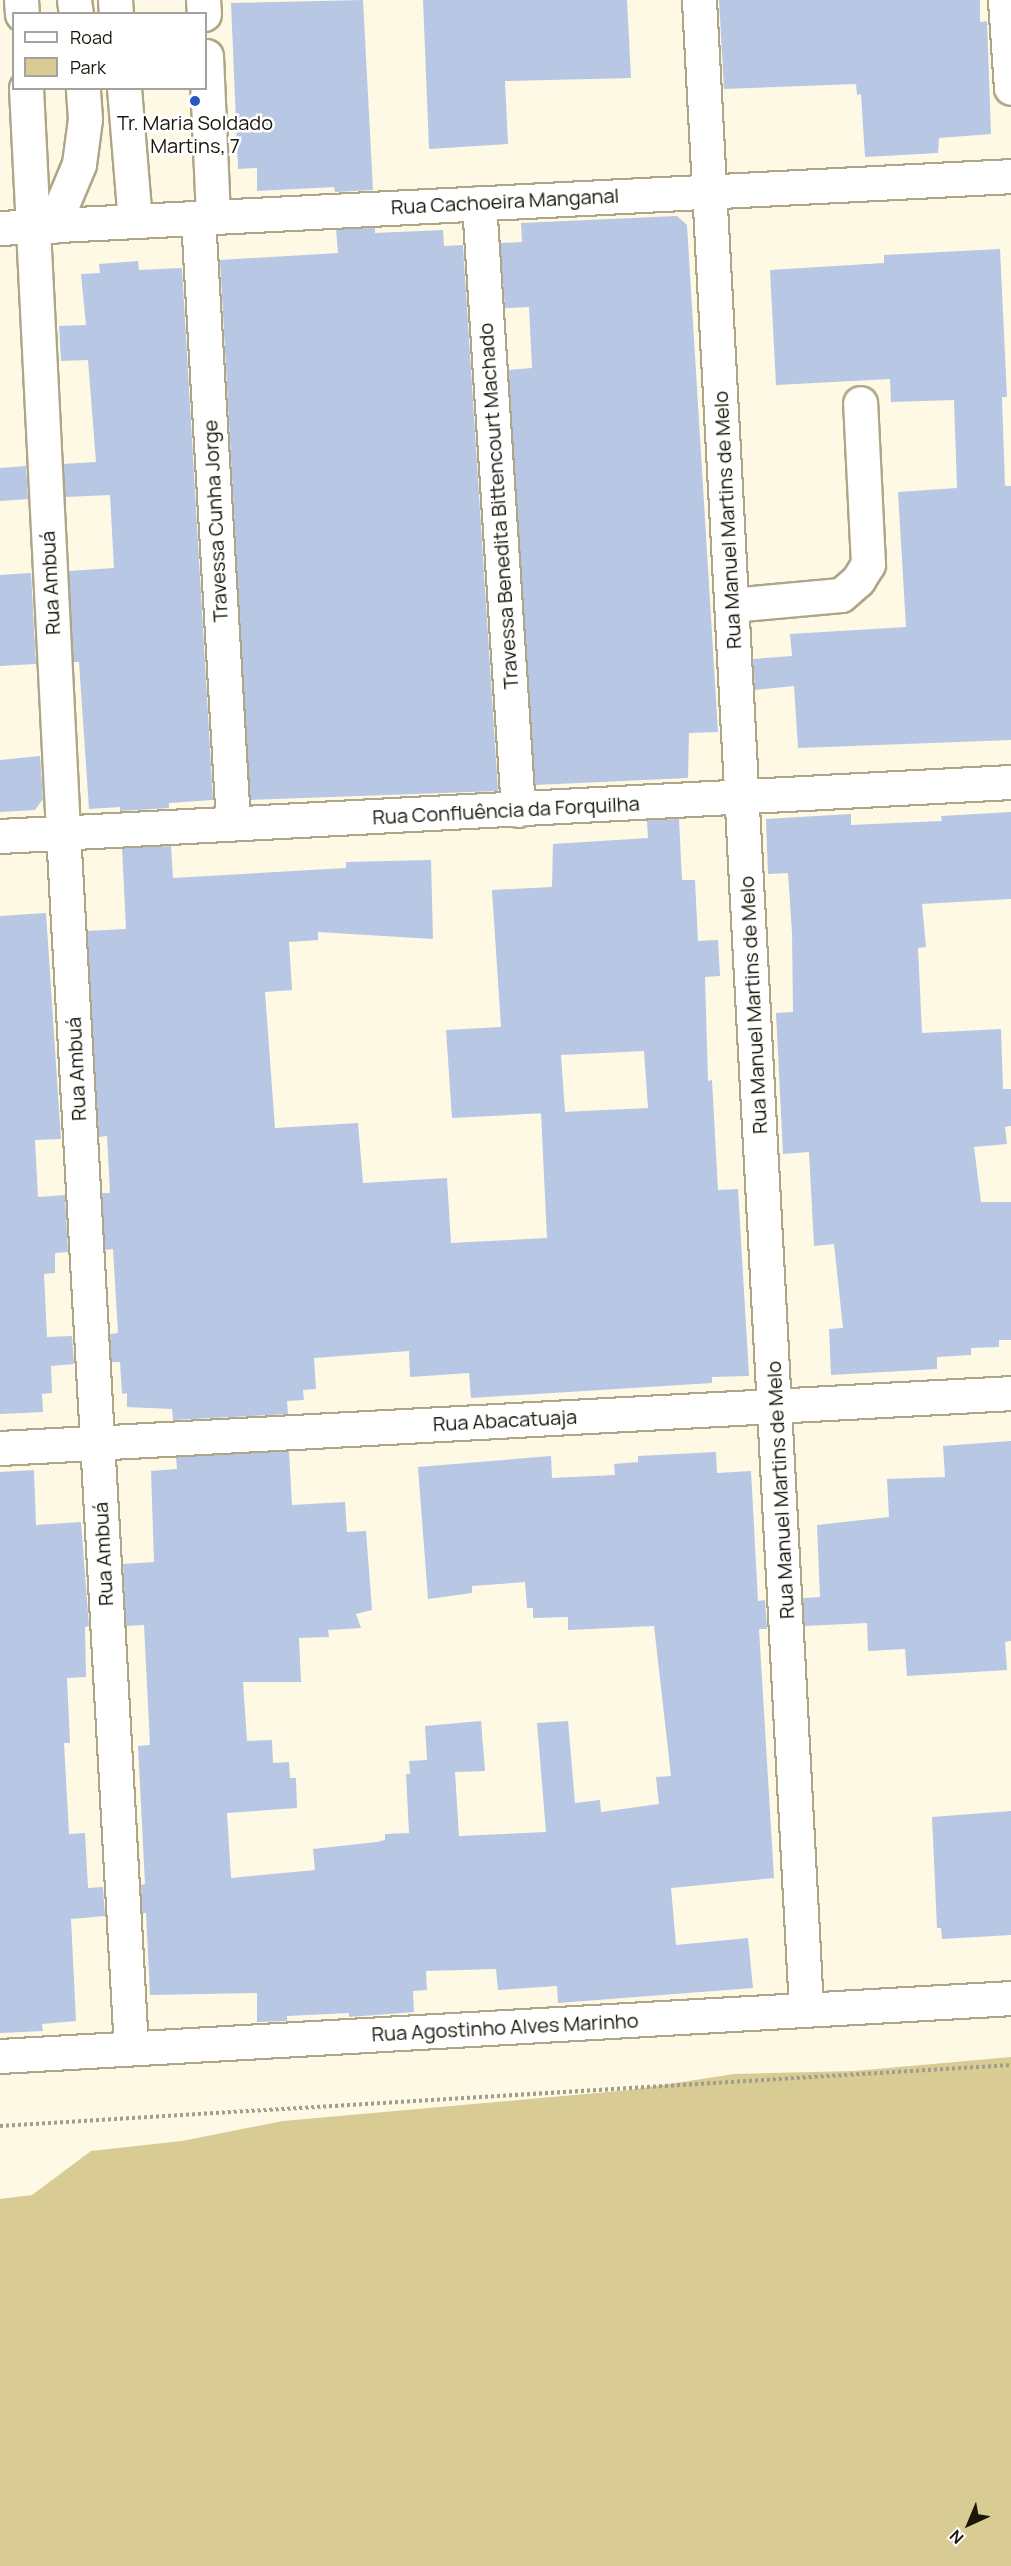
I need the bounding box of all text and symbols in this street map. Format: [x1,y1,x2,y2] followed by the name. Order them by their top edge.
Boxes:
[12,12,207,90] legend
[70,25,113,49] text: Road
[70,55,106,79] text: Park
[188,94,202,108] marker: Tr. Maria Soldado Martins, 7
[117,110,273,157] place label: Tr. Maria Soldado Martins, 7
[390,183,620,219] street label: Rua Cachoeira Manganal
[473,322,523,690] street label: Travessa Benedita Bittencourt Machado
[708,390,746,650] street label: Rua Manuel Martins de Melo
[198,419,232,623] street label: Travessa Cunha Jorge
[35,530,65,636] street label: Rua Ambuá
[372,791,640,829] street label: Rua Confluência da Forquilha
[734,875,772,1135] street label: Rua Manuel Martins de Melo
[61,1016,91,1122] street label: Rua Ambuá
[761,1360,799,1620] street label: Rua Manuel Martins de Melo
[432,1404,578,1436] street label: Rua Abacatuaja
[88,1501,118,1607] street label: Rua Ambuá
[371,2008,639,2046] street label: Rua Agostinho Alves Marinho
[939,2494,999,2554] north arrow
[945,2525,968,2549] text: N

